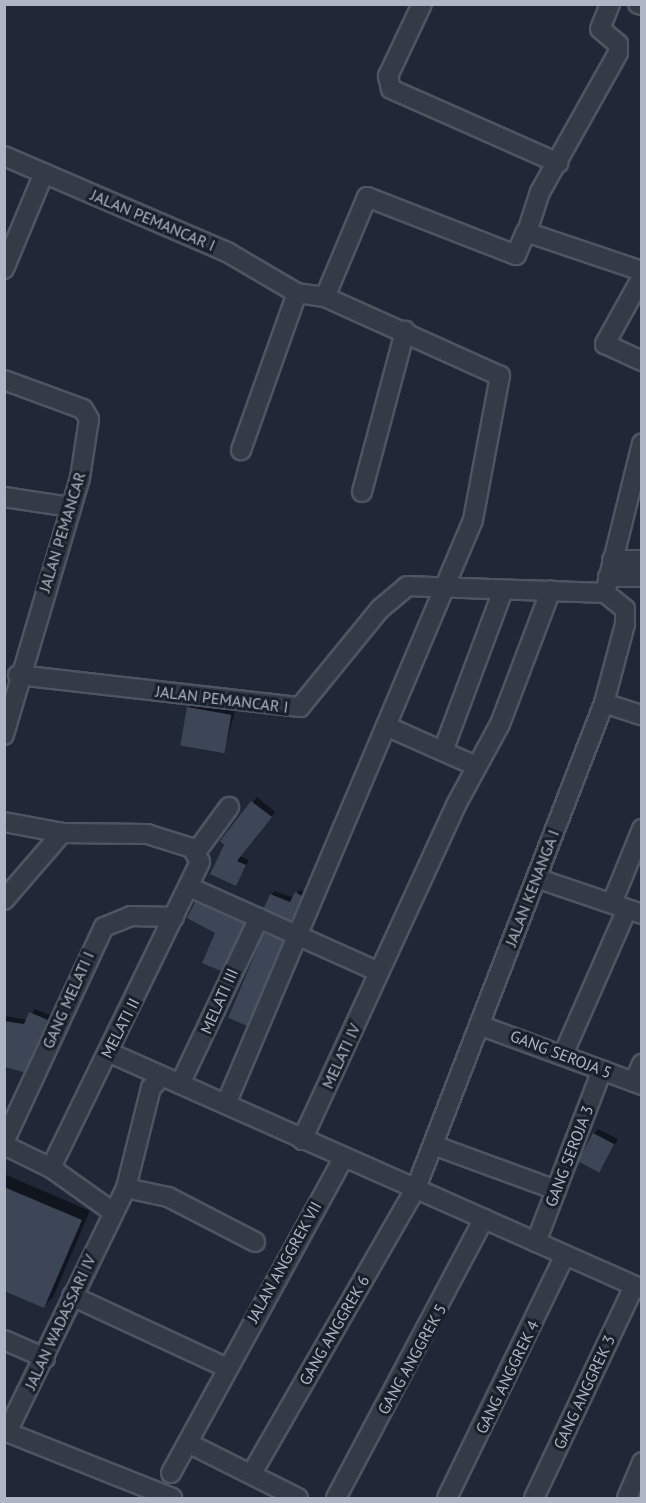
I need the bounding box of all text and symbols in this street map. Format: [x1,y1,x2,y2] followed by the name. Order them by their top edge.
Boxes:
[88,185,218,255] street label: JALAN PEMANCAR I
[35,470,89,594] street label: JALAN PEMANCAR
[155,681,289,717] street label: JALAN PEMANCAR I
[501,827,563,949] street label: JALAN KENANGA I
[38,948,98,1052] street label: GANG MELATI I
[196,965,242,1037] street label: MELATI III
[97,995,143,1061] street label: MELATI II
[318,1020,364,1092] street label: MELATI IV
[507,1026,615,1082] street label: GANG SEROJA 5
[541,1102,597,1210] street label: GANG SEROJA 3
[242,1197,326,1327] street label: JALAN ANGGREK VII
[20,1251,100,1393] street label: JALAN WADASSARI IV
[295,1271,373,1389] street label: GANG ANGGREK 6
[373,1300,451,1418] street label: GANG ANGGREK 5
[471,1317,543,1437] street label: GANG ANGGREK 4
[549,1332,619,1452] street label: GANG ANGGREK 3

